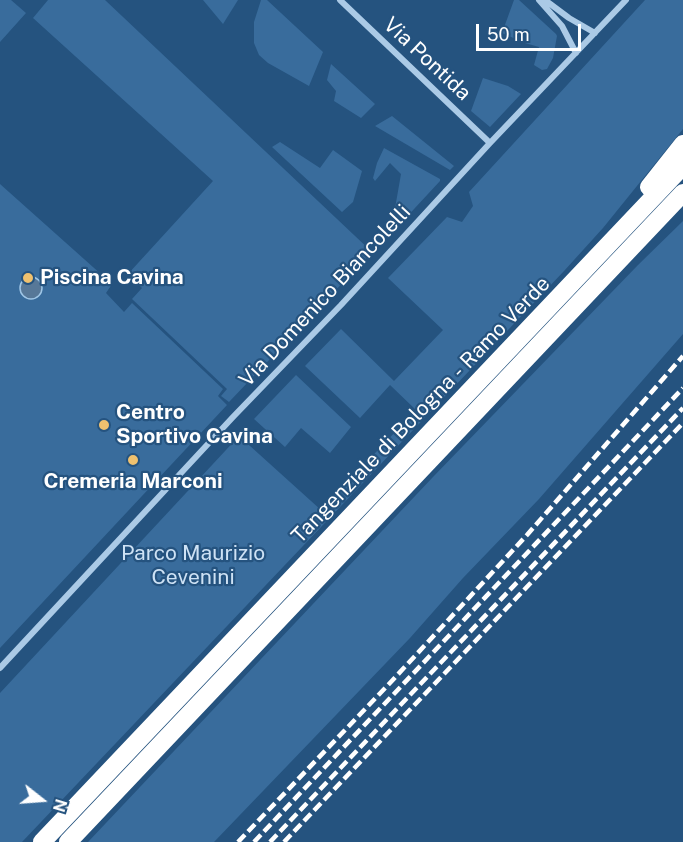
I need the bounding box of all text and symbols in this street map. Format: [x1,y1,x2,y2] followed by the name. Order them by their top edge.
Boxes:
[378,12,476,106] street label: Via Pontida
[479,12,584,50] scale bar
[487,24,530,45] text: 50 m
[234,200,416,392] street label: Via Domenico Biancolelli
[40,265,184,291] place label: Piscina Cavina
[21,271,35,285] marker: Piscina Cavina
[286,271,556,549] street label: Tangenziale di Bologna - Ramo Verde
[116,400,273,450] place label: Centro Sportivo Cavina
[97,418,111,432] marker: Centro Sportivo Cavina
[126,453,140,467] marker: Cremeria Marconi
[44,469,222,495] place label: Cremeria Marconi
[121,541,265,591] park label: Parco Maurizio Cevenini
[12,770,72,830] north arrow
[49,797,71,814] text: N

